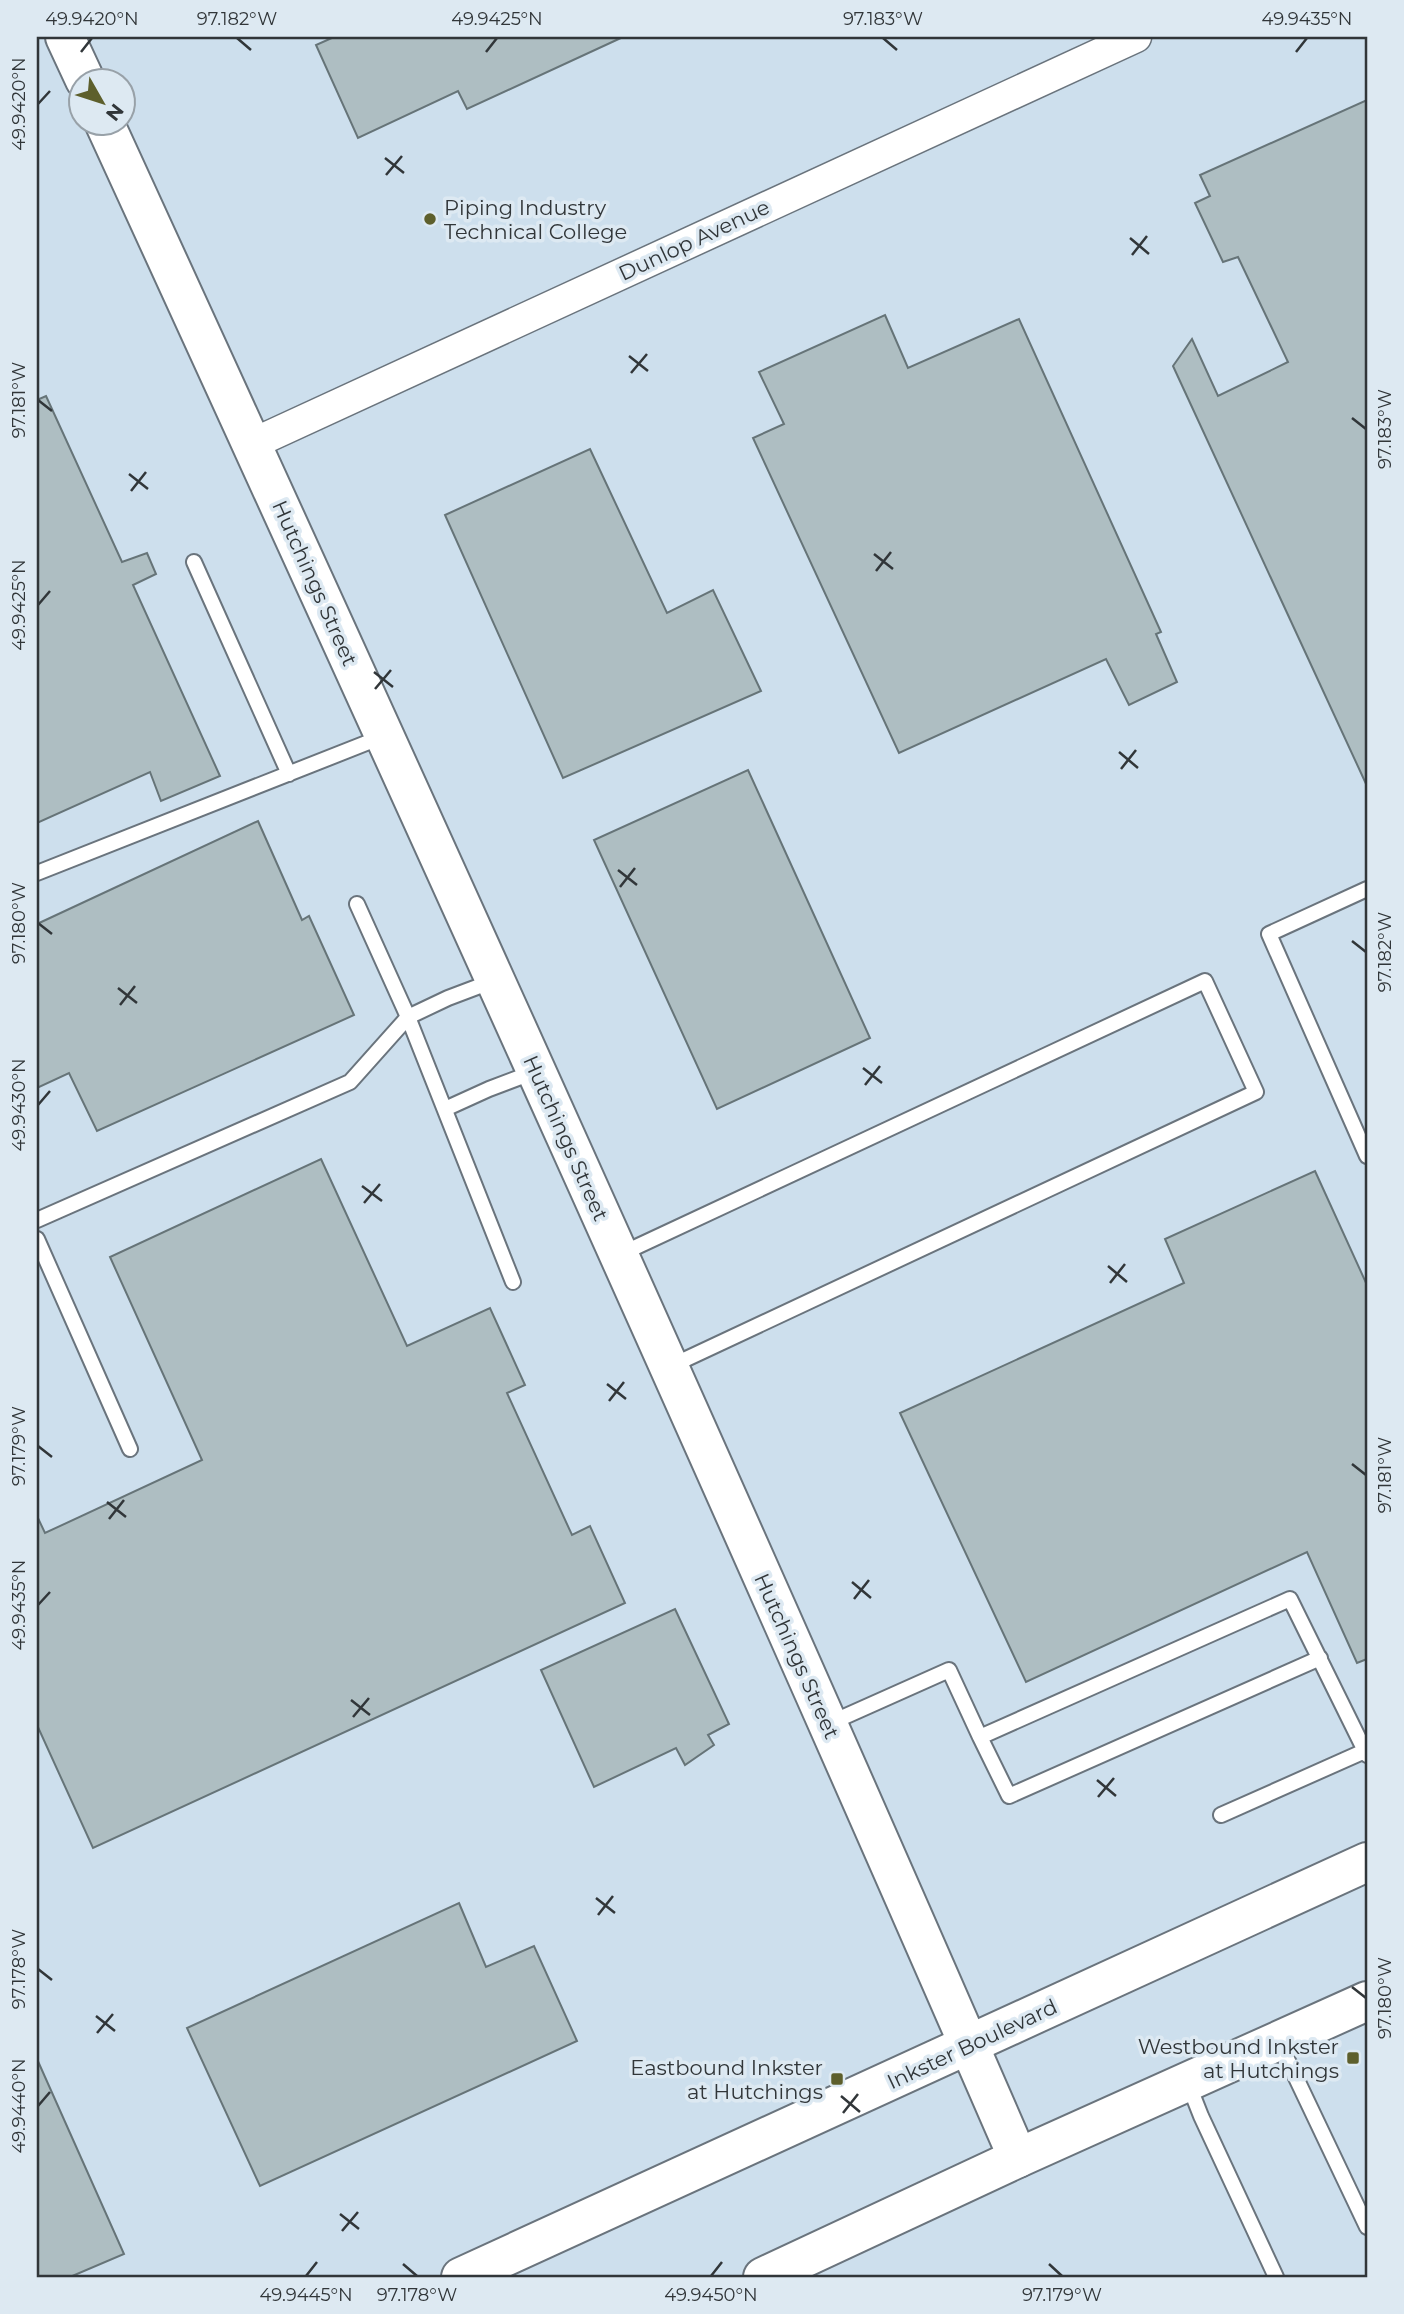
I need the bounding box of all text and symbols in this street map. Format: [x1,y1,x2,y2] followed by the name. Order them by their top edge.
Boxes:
[45,8,139,30] text: 49.9420°N
[197,8,277,30] text: 97.182°W
[451,8,543,30] text: 49.9425°N
[843,8,923,30] text: 97.183°W
[1262,8,1353,30] text: 49.9435°N
[8,57,30,151] text: 49.9420°N
[66,66,136,136] north arrow
[101,99,129,126] text: N
[615,194,773,286] street label: Dunlop Avenue
[444,195,627,244] place label: Piping Industry Technical College
[422,211,438,227] marker: Piping Industry Technical College
[8,362,30,438] text: 97.181°W
[1374,389,1396,469] text: 97.183°W
[267,496,363,670] street label: Hutchings Street
[8,559,30,651] text: 49.9425°N
[8,882,30,964] text: 97.180°W
[1374,912,1396,992] text: 97.182°W
[518,1051,614,1225] street label: Hutchings Street
[8,1058,30,1152] text: 49.9430°N
[8,1406,30,1486] text: 97.179°W
[1374,1437,1396,1513] text: 97.181°W
[8,1560,30,1651] text: 49.9435°N
[749,1569,845,1743] street label: Hutchings Street
[8,1929,30,2009] text: 97.178°W
[1374,1957,1396,2039] text: 97.180°W
[883,1994,1061,2094] street label: Inkster Boulevard
[1138,2034,1339,2083] place label: Westbound Inkster at Hutchings
[1345,2050,1361,2066] marker: Westbound Inkster at Hutchings
[630,2055,823,2104] place label: Eastbound Inkster at Hutchings
[8,2058,30,2154] text: 49.9440°N
[829,2071,845,2087] marker: Eastbound Inkster at Hutchings
[259,2284,353,2306] text: 49.9445°N
[377,2284,457,2306] text: 97.178°W
[664,2284,758,2306] text: 49.9450°N
[1022,2284,1102,2306] text: 97.179°W

